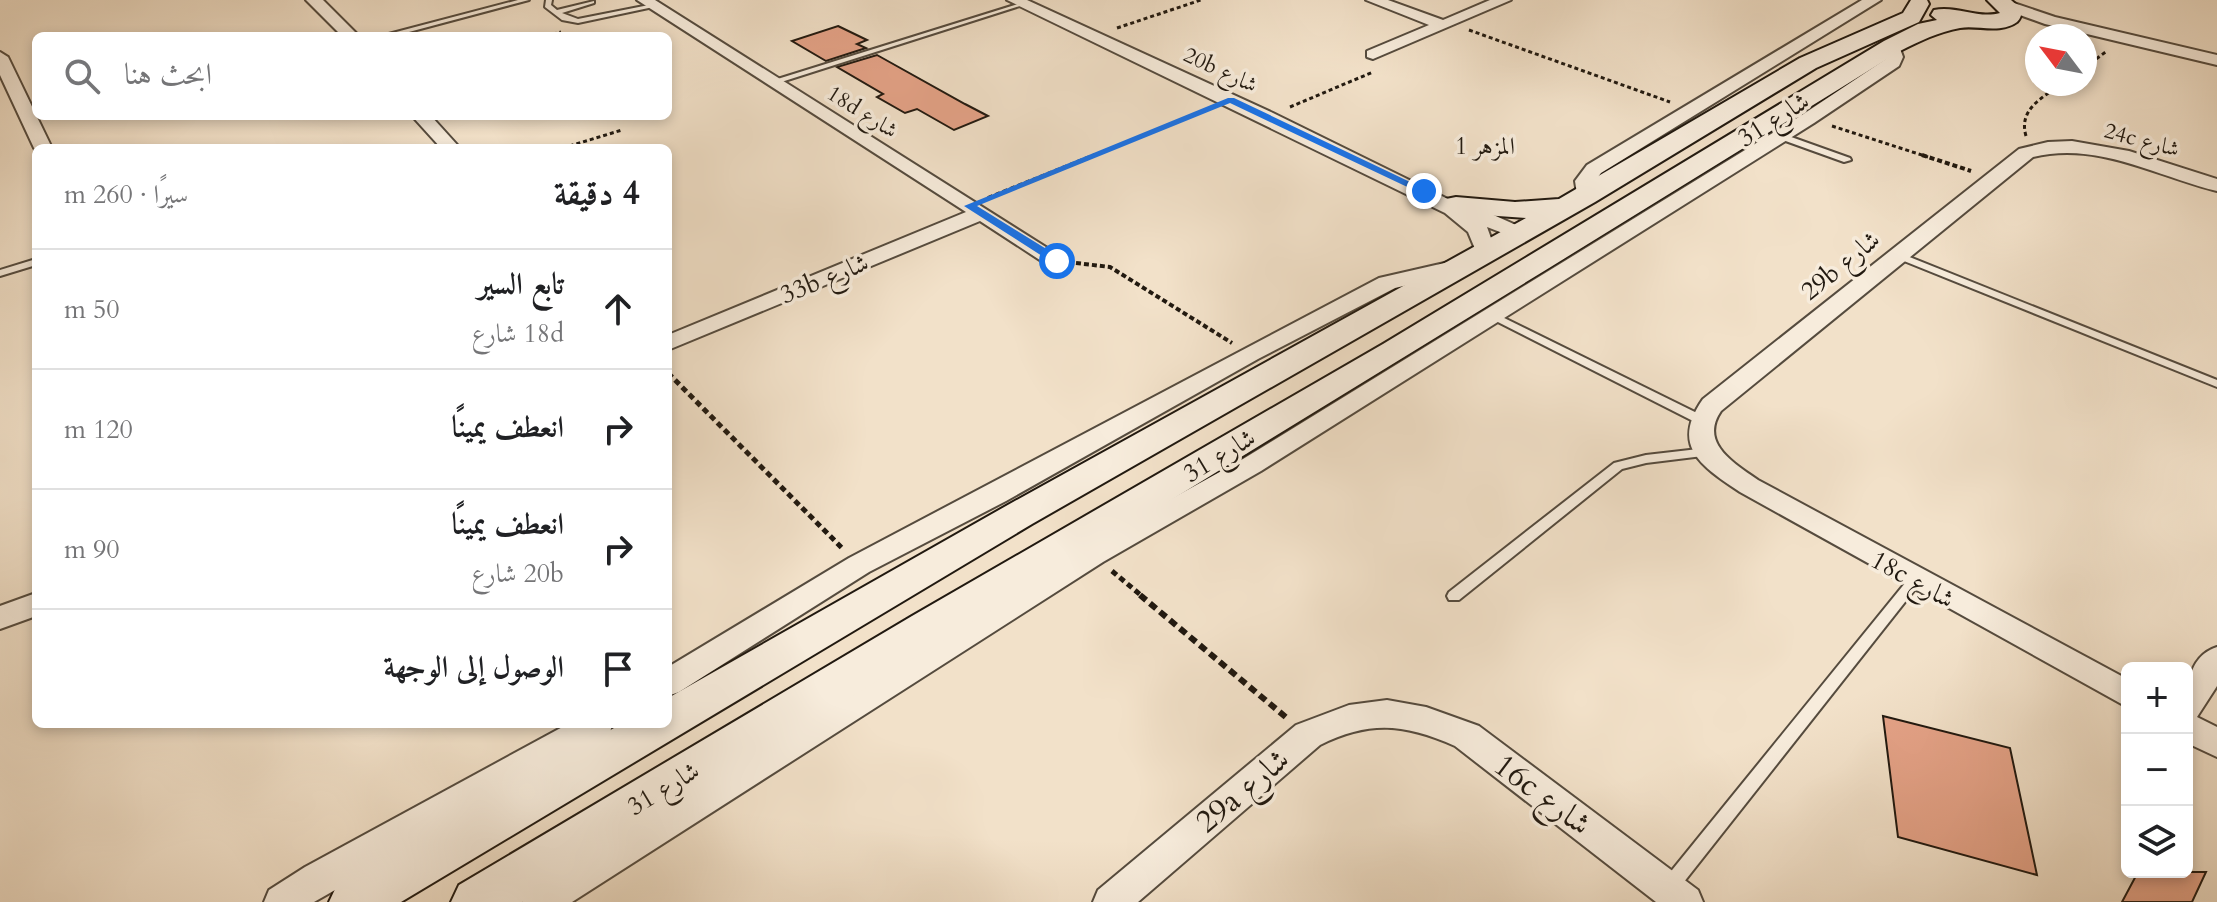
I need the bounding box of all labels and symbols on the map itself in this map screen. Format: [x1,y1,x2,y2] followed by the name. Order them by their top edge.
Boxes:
[2025,24,2097,96] north arrow
[1177,40,1262,103] street label: 20b شارع
[820,78,904,148] street label: 18d شارع
[1731,84,1818,159] street label: شارع 31
[2100,116,2183,167] street label: 24c شارع
[1455,130,1515,163] district label: المزهر 1
[1406,173,1442,209] route end
[1793,223,1890,311] street label: 29b شارع
[1039,243,1075,279] route start
[775,245,875,316] street label: 33b شارع
[1176,420,1264,494] street label: شارع 31
[1863,542,1961,620] street label: 18c شارع
[1186,738,1302,846] street label: 29a شارع
[1482,744,1600,849] street label: 16c شارع
[620,753,708,827] street label: شارع 31

